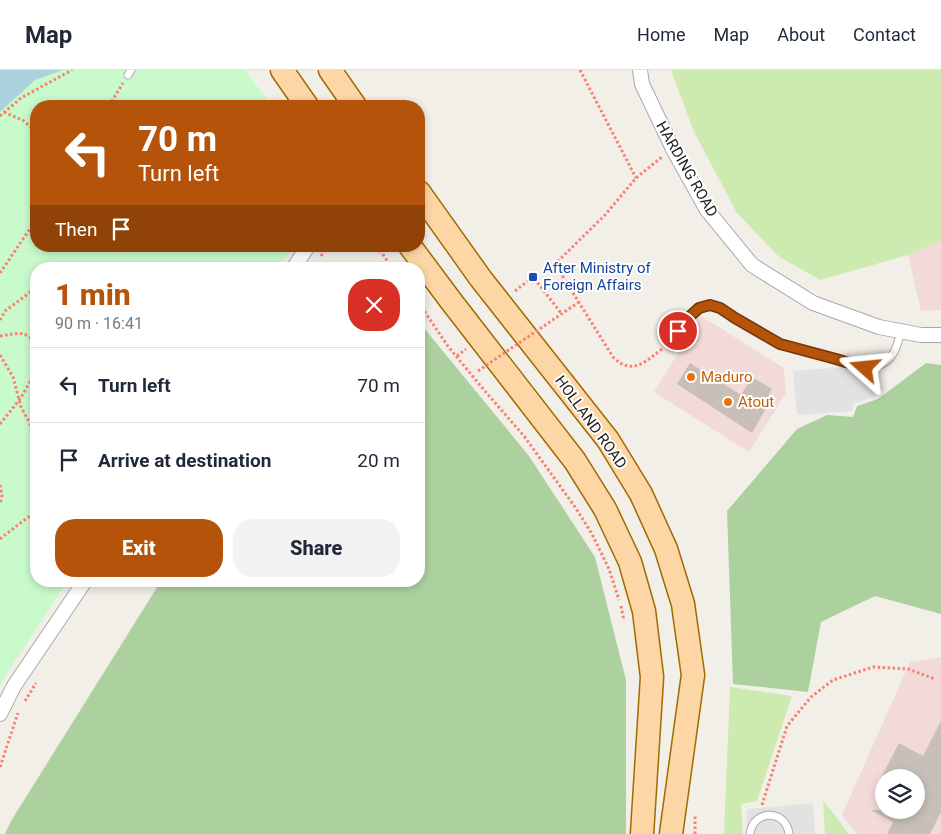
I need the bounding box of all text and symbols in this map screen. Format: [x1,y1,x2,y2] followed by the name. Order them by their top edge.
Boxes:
[25,21,72,49] text: Map
[637,24,686,45] text: Home
[714,24,749,45] text: Map
[777,24,825,45] text: About
[853,24,916,45] text: Contact
[652,118,722,220] street label: HARDING ROAD
[138,119,217,160] text: 70 m
[55,120,120,185] icon: left
[138,161,219,186] text: Turn left
[107,215,135,243] icon: arrive
[55,218,97,241] text: Then
[543,259,652,294] place label: After Ministry of Foreign Affairs
[527,271,539,283] marker: After Ministry of Foreign Affairs
[55,277,131,312] text: 1 min
[348,279,400,331] button: close
[657,310,699,352] pin
[55,314,143,333] text: 90 m · 16:41
[664,317,692,345] icon: arrive
[838,341,890,393] position arrow
[701,368,752,386] place label: Maduro
[55,371,83,399] icon: left
[685,371,697,383] marker: Maduro
[551,372,631,472] street label: HOLLAND ROAD
[98,374,171,397] text: Turn left
[357,374,400,397] text: 70 m
[738,393,774,411] place label: Atout
[722,396,734,408] marker: Atout
[55,446,83,474] icon: arrive
[98,449,271,472] text: Arrive at destination
[357,449,400,472] text: 20 m
[55,519,223,577] button: Exit
[233,519,400,577] button: Share
[875,769,925,819] map controls
[875,769,925,819] button: layers

